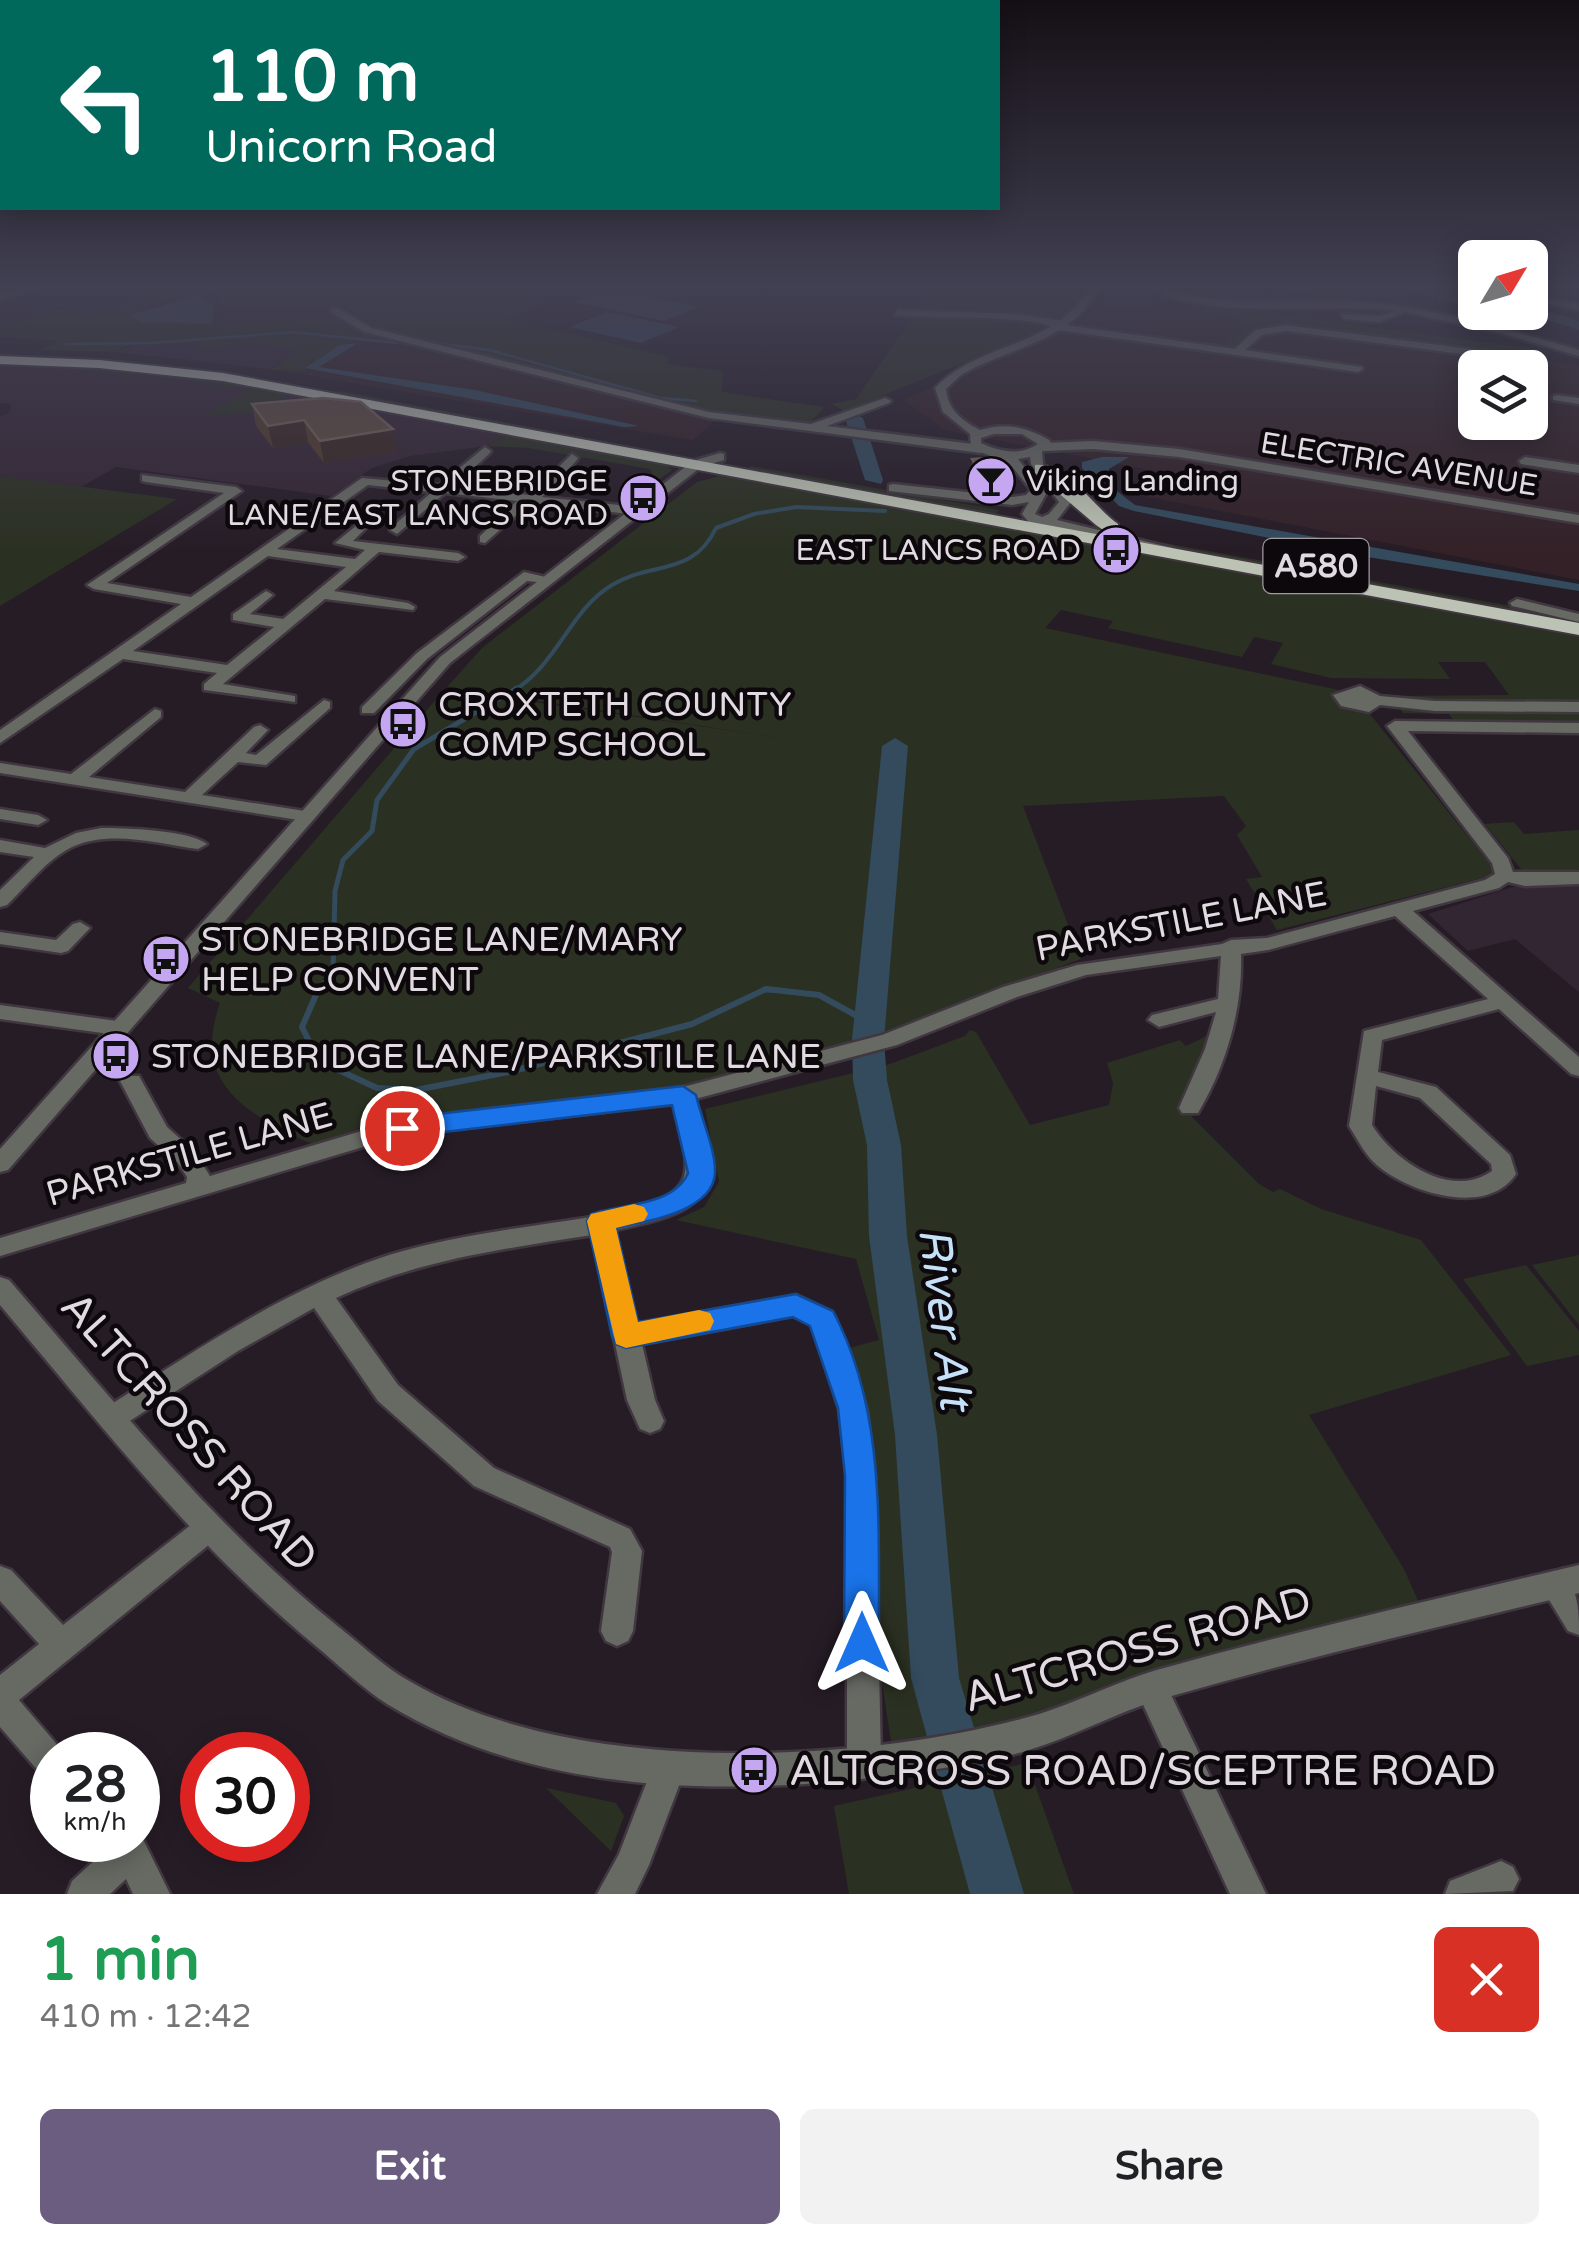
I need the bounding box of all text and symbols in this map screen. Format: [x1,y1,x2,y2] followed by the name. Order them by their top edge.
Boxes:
[205,36,419,120] text: 110 m
[40,40,170,170] icon: left
[205,121,498,175] text: Unicorn Road
[1458,240,1548,330] north arrow
[1458,240,1548,440] map controls
[1458,350,1548,440] button: layers
[1258,424,1540,505] street label: ELECTRIC AVENUE
[965,455,1017,507] bar icon: Viking Landing
[227,463,608,534] place label: STONEBRIDGE LANE/EAST LANCS ROAD
[1026,463,1239,500] place label: Viking Landing
[617,472,669,524] bus stop icon: STONEBRIDGE LANE/EAST LANCS ROAD
[1090,524,1142,576] bus stop icon: EAST LANCS ROAD
[796,532,1081,569] place label: EAST LANCS ROAD
[1264,539,1368,593] road number: A580
[438,684,792,766] place label: CROXTETH COUNTY COMP SCHOOL
[377,698,429,750] bus stop icon: CROXTETH COUNTY COMP SCHOOL
[1032,873,1330,971] street label: PARKSTILE LANE
[201,919,683,1001] place label: STONEBRIDGE LANE/MARY HELP CONVENT
[140,933,192,985] bus stop icon: STONEBRIDGE LANE/MARY HELP CONVENT
[90,1030,142,1082] bus stop icon: STONEBRIDGE LANE/PARKSTILE LANE
[151,1036,821,1078] place label: STONEBRIDGE LANE/PARKSTILE LANE
[360,1086,445,1171] pin
[41,1094,337,1216] street label: PARKSTILE LANE
[375,1101,430,1156] icon: arrive
[906,1224,983,1417] water label: River Alt
[50,1281,328,1583] street label: ALTCROSS ROAD
[958,1575,1317,1723] street label: ALTCROSS ROAD
[810,1591,914,1695] position arrow
[180,1732,310,1862] speed limit sign: 30
[728,1744,780,1796] bus stop icon: ALTCROSS ROAD/SCEPTRE ROAD
[789,1746,1496,1797] place label: ALTCROSS ROAD/SCEPTRE ROAD
[64,1755,126,1815] text: 28
[64,1807,126,1837] text: km/h
[40,1924,200,1996] text: 1 min
[1434,1927,1539,2032] button: close
[40,1998,252,2036] text: 410 m · 12:42
[40,2109,780,2224] button: Exit
[800,2109,1539,2224] button: Share

